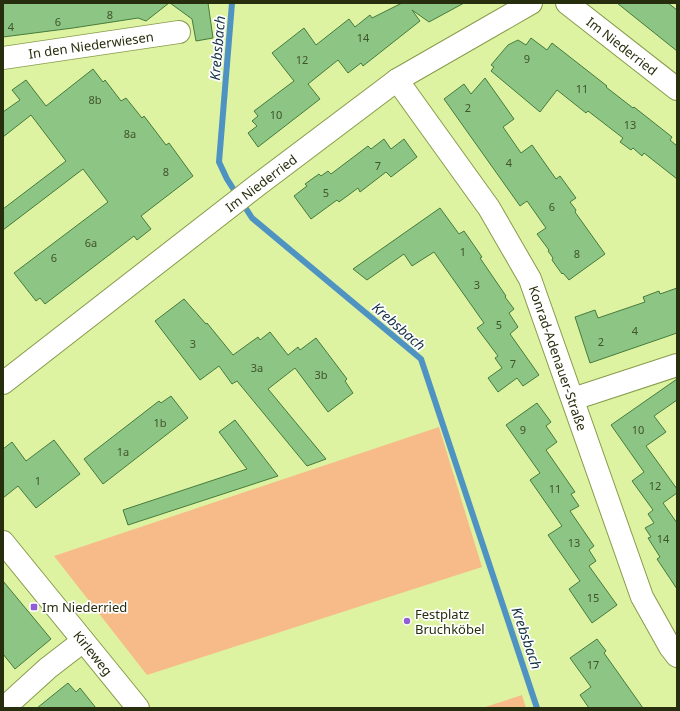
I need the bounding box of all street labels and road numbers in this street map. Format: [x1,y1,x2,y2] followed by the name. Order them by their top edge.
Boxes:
[583,13,661,79] street label: Im Niederried
[27,27,155,63] street label: In den Niederwiesen
[222,150,300,216] street label: Im Niederried
[525,283,591,433] street label: Konrad-Adenauer-Straße
[69,627,117,679] street label: Kirleweg

